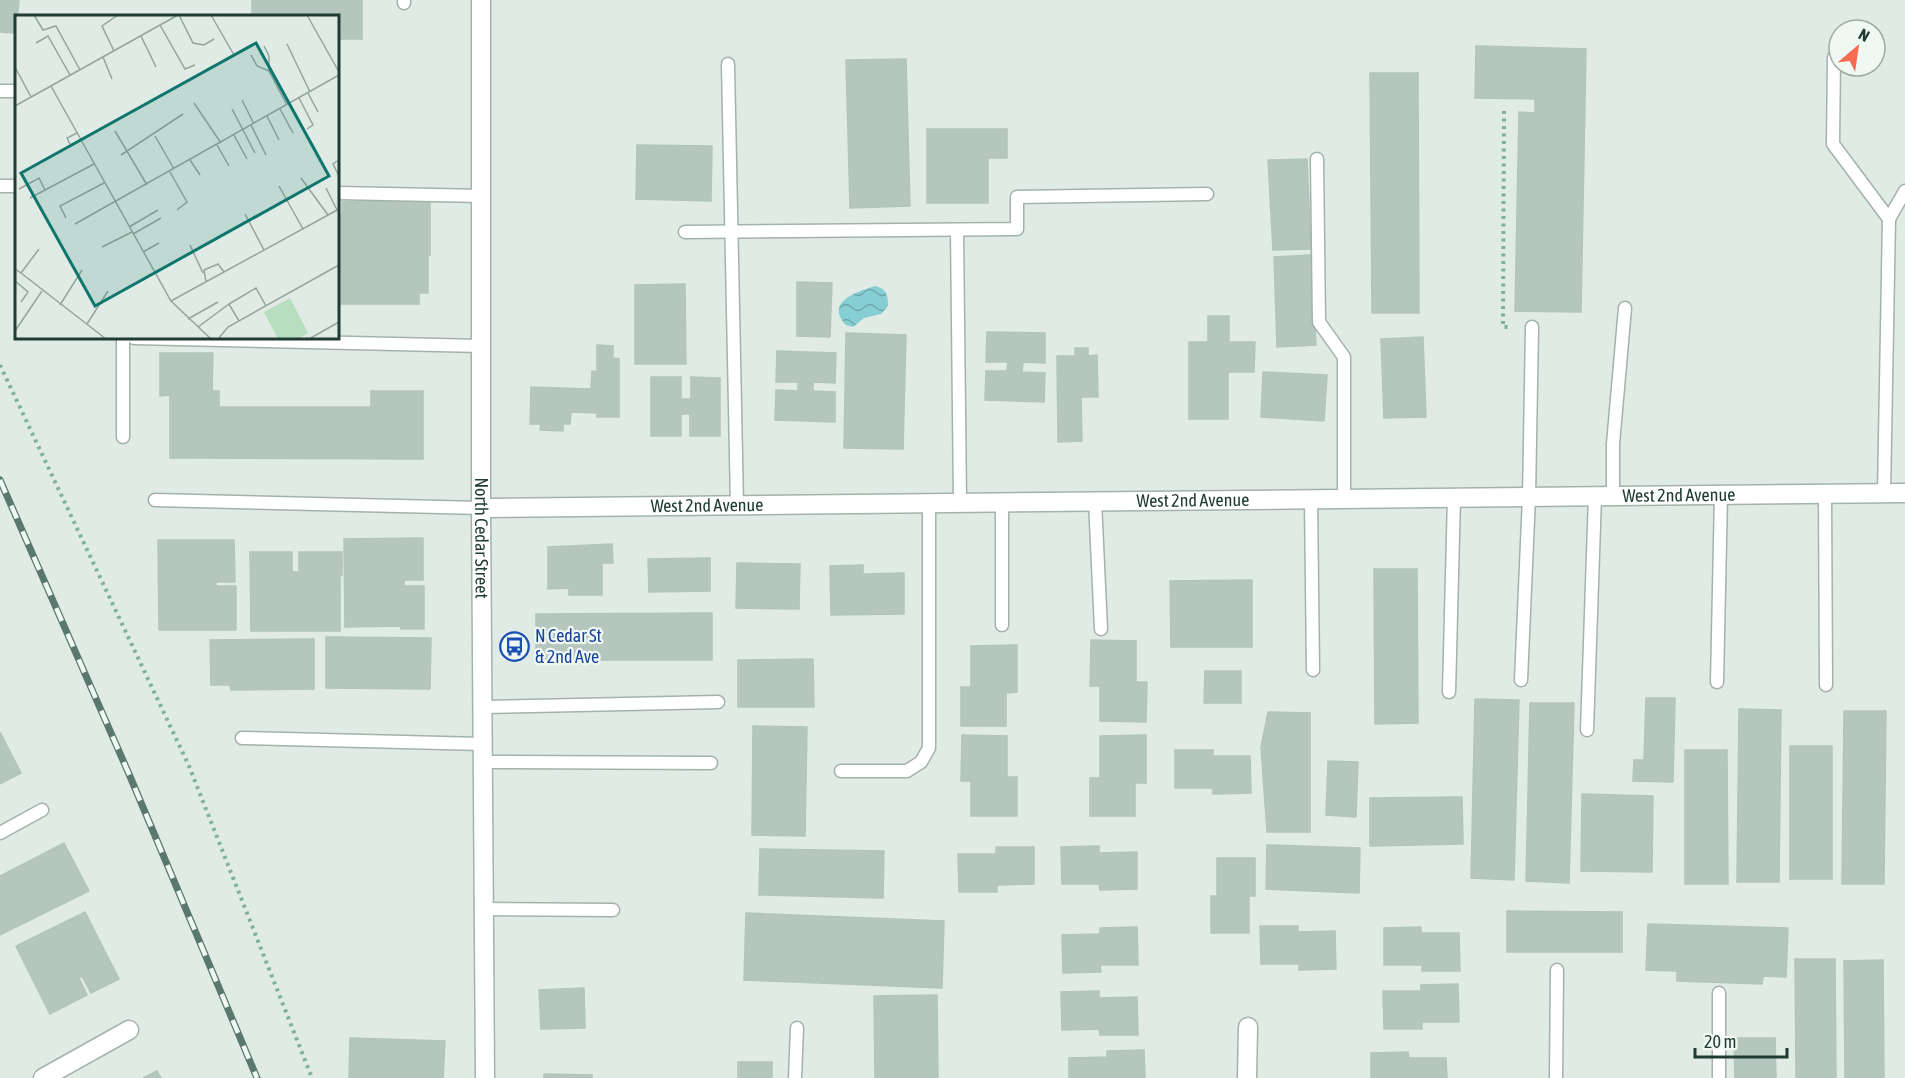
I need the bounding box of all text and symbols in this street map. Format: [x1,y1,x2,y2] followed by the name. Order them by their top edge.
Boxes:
[15,15,339,339] inset map
[1827,18,1887,78] north arrow
[1856,25,1873,45] text: N
[471,477,493,599] street label: North Cedar Street
[1622,484,1735,506] street label: West 2nd Avenue
[1136,489,1249,511] street label: West 2nd Avenue
[650,494,764,516] street label: West 2nd Avenue
[535,625,602,667] place label: N Cedar St & 2nd Ave
[498,630,530,662] bus stop icon: N Cedar St & 2nd Ave
[1695,1021,1786,1059] scale bar
[1704,1031,1736,1052] text: 20 m

